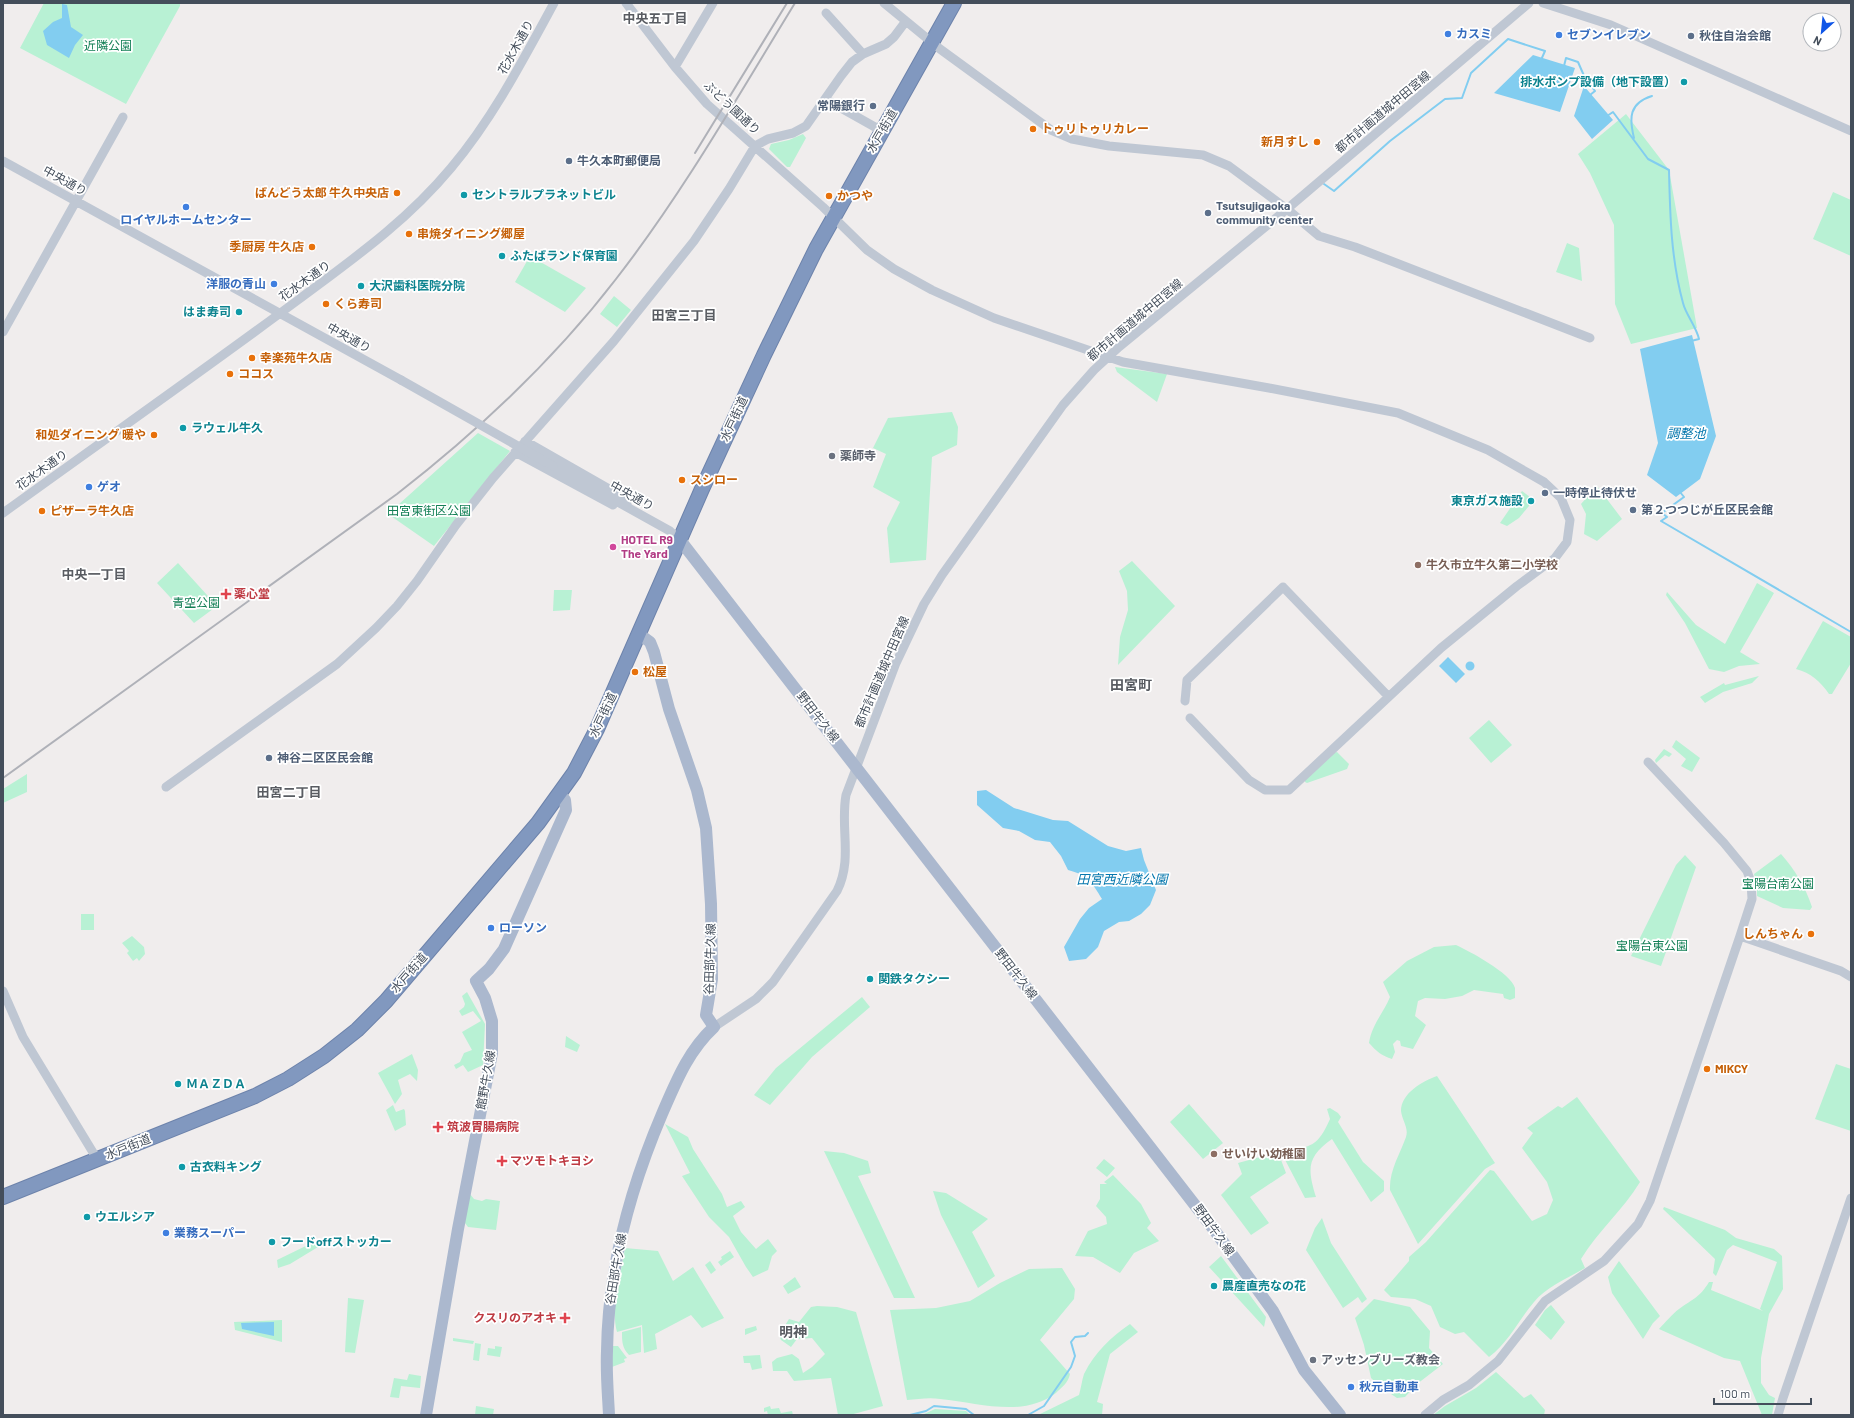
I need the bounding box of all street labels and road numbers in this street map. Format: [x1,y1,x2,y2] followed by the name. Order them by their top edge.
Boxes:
[494,17,536,76] street label: 花水木通り
[1332,67,1433,155] street label: 都市計画道城中田宮線
[702,78,764,137] street label: ぶどう園通り
[863,106,899,155] street label: 水戸街道
[41,162,90,198] street label: 中央通り
[276,257,333,303] street label: 花水木通り
[1084,275,1185,363] street label: 都市計画道城中田宮線
[325,319,374,355] street label: 中央通り
[717,394,750,443] street label: 水戸街道
[13,446,70,492] street label: 花水木通り
[608,477,657,513] street label: 中央通り
[851,614,911,730] street label: 都市計画道城中田宮線
[795,688,843,744] street label: 野田牛久線
[586,690,619,739] street label: 水戸街道
[701,923,717,995] street label: 谷田部牛久線
[993,945,1041,1001] street label: 野田牛久線
[387,950,429,995] street label: 水戸街道
[473,1049,497,1111] street label: 館野牛久線
[103,1131,153,1162] street label: 水戸街道
[1192,1201,1238,1258] street label: 野田牛久線
[602,1232,628,1306] street label: 谷田部牛久線

